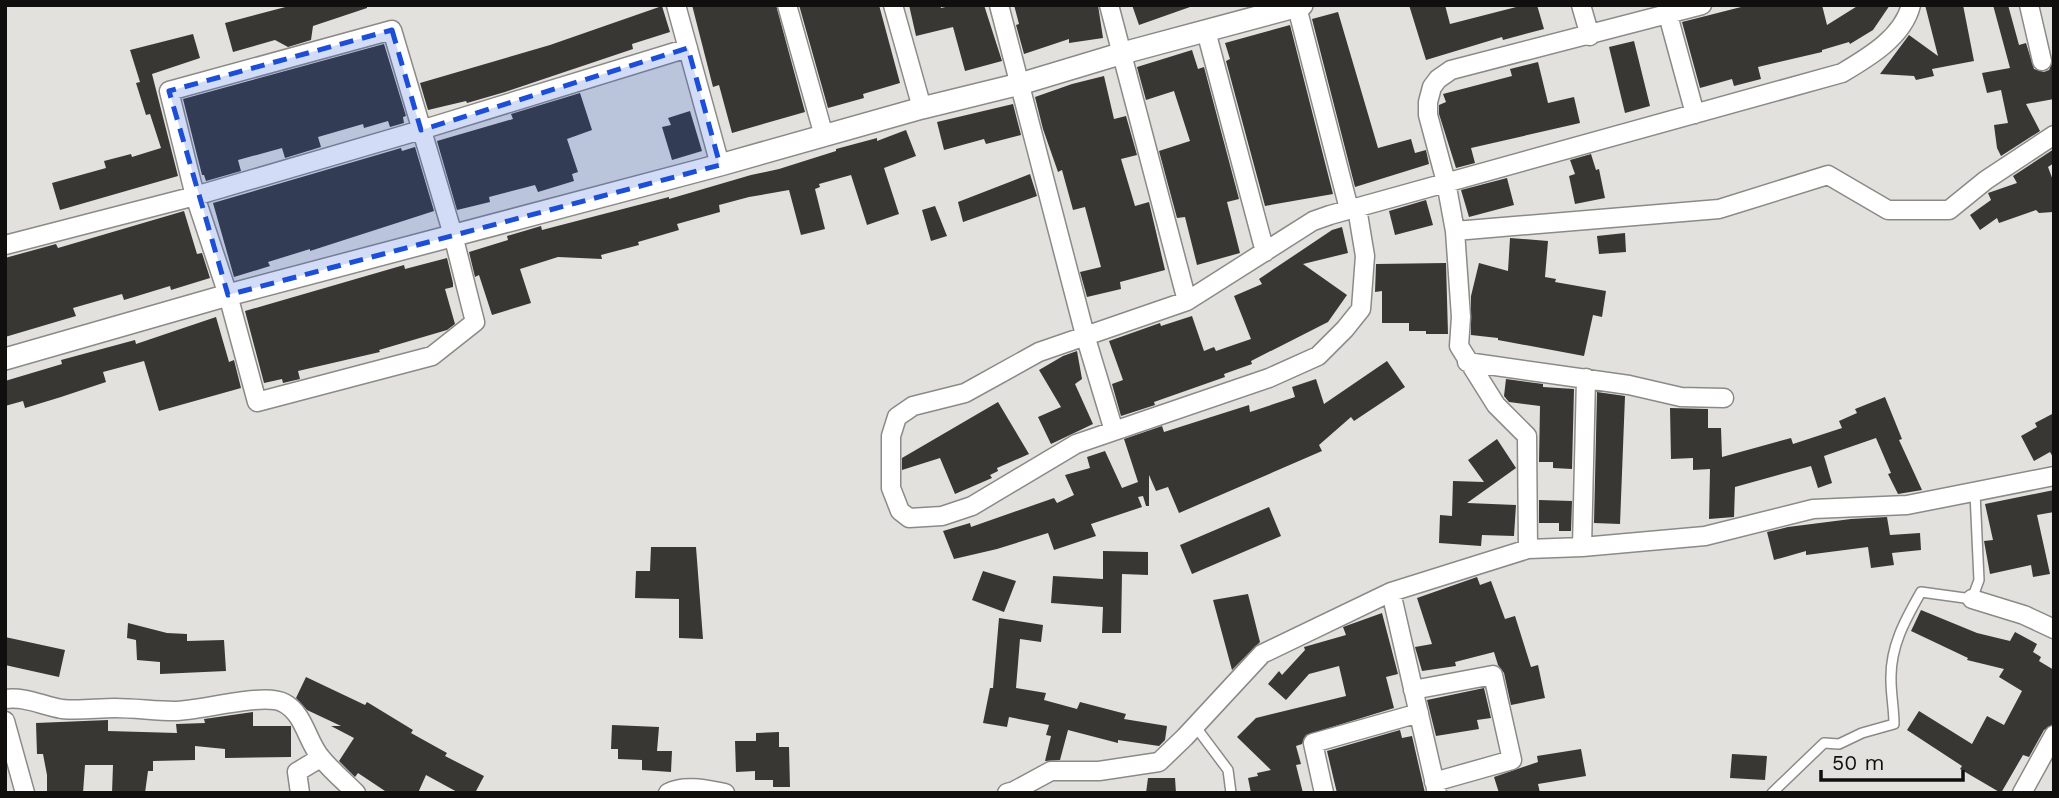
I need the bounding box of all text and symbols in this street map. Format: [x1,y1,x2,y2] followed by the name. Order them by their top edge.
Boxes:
[1821,738,1963,782] scale bar
[1832,750,1884,775] text: 50 m

